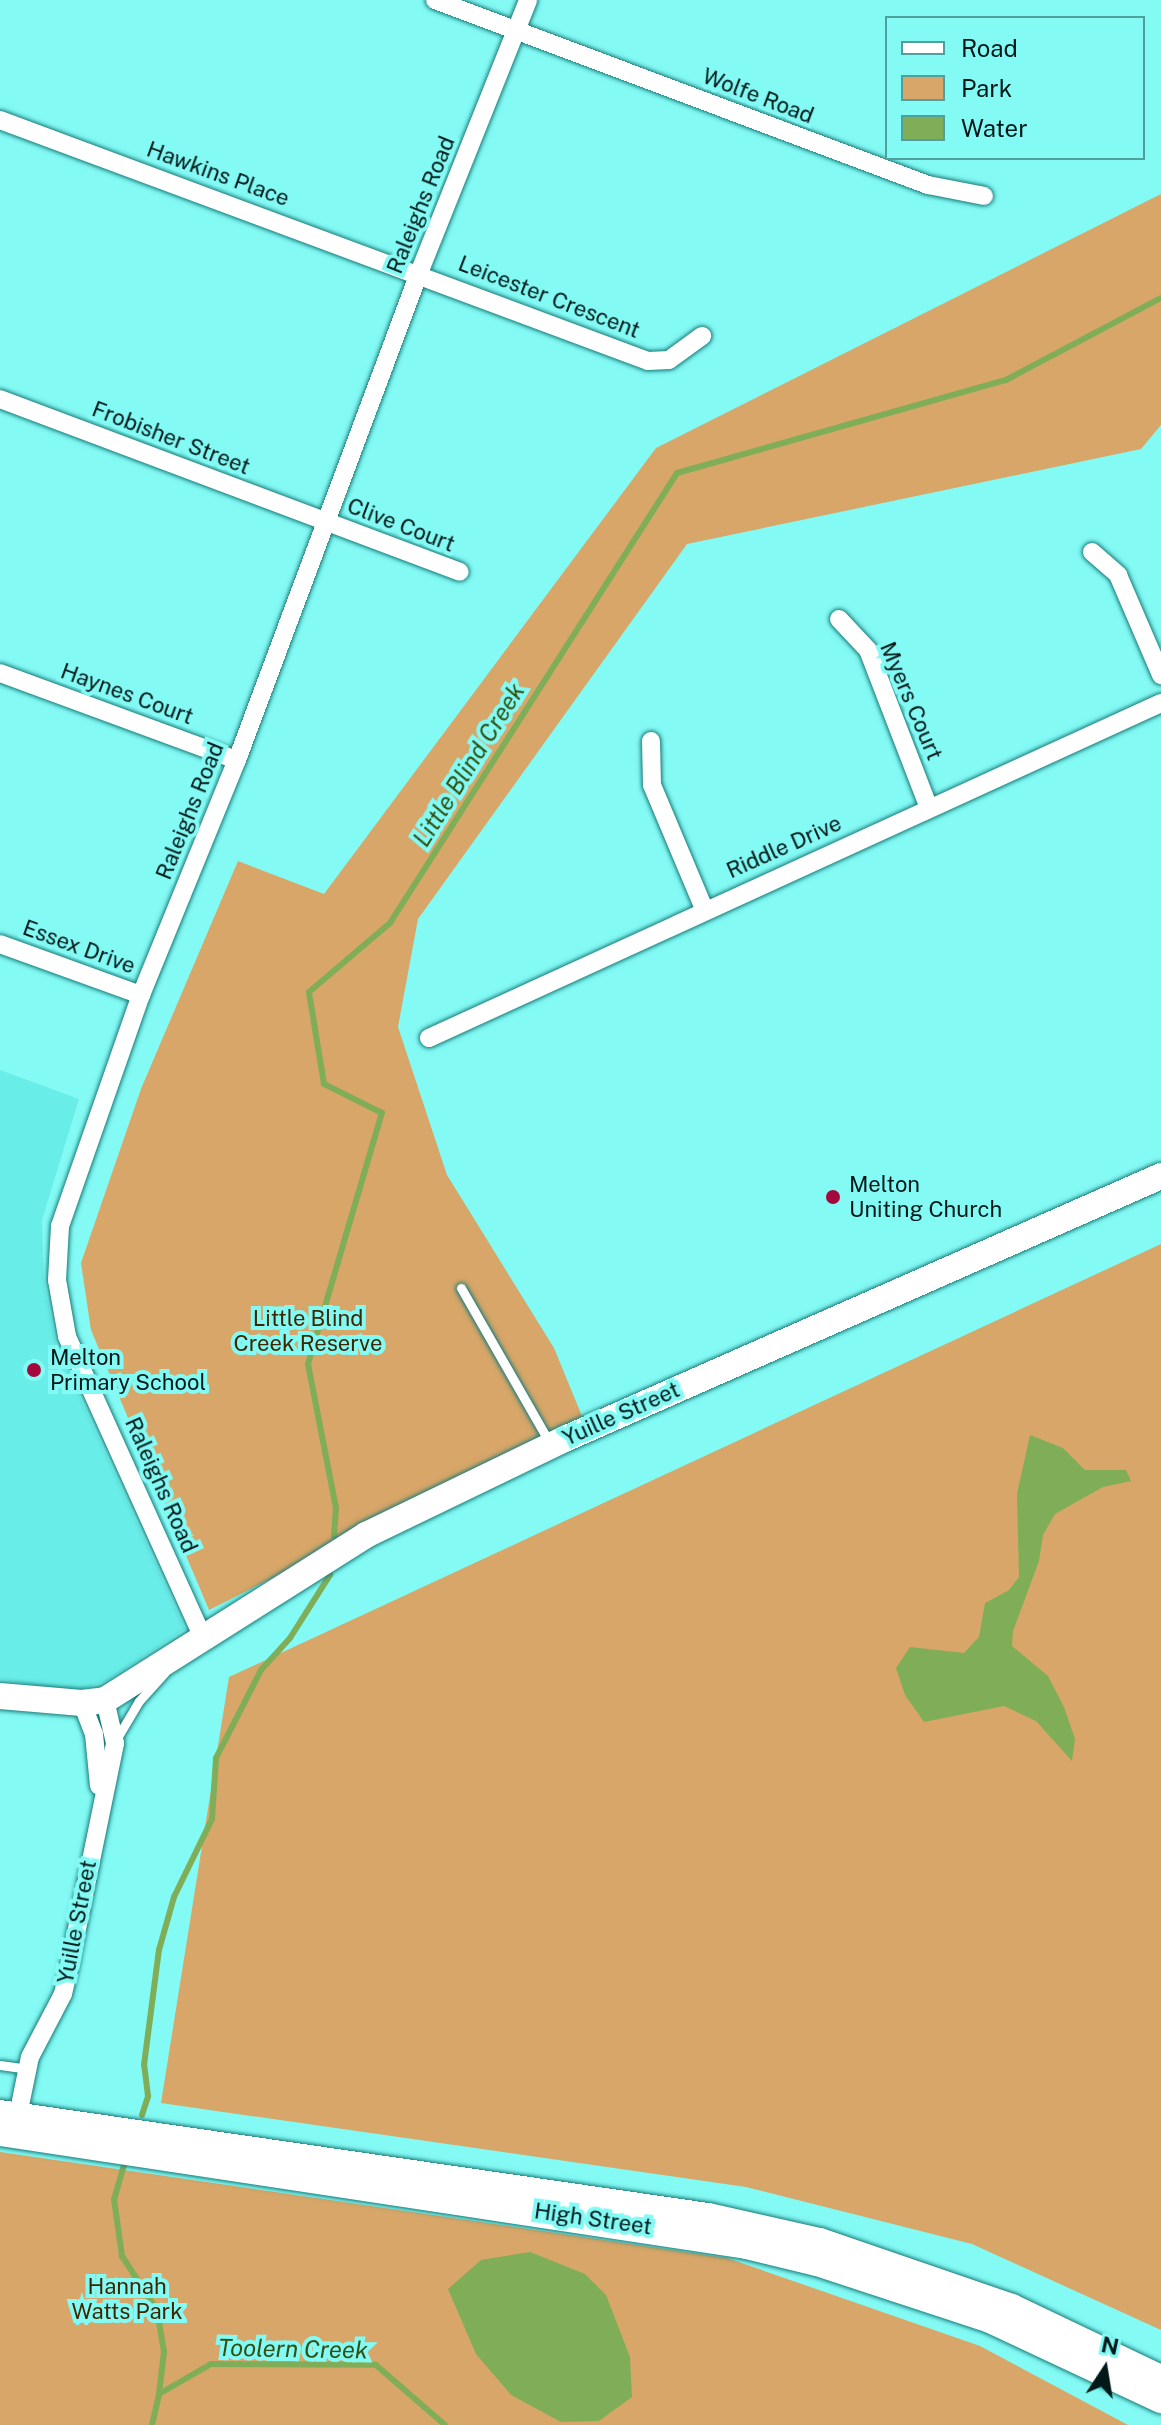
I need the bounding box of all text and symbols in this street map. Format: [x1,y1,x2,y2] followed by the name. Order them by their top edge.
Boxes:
[885,16,1145,160] legend
[961,34,1018,62] text: Road
[699,63,817,129] street label: Wolfe Road
[961,74,1012,102] text: Park
[961,114,1028,142] text: Water
[381,133,461,277] street label: Raleighs Road
[143,136,293,212] street label: Hawkins Place
[455,250,643,344] street label: Leicester Crescent
[88,396,254,480] street label: Frobisher Street
[343,492,459,558] street label: Clive Court
[874,638,948,764] street label: Myers Court
[57,658,197,730] street label: Haynes Court
[407,678,531,852] water label: Little Blind Creek
[150,739,230,883] street label: Raleighs Road
[722,810,846,884] street label: Riddle Drive
[19,914,139,980] street label: Essex Drive
[849,1171,1002,1222] place label: Melton Uniting Church
[824,1188,842,1206] marker: Melton Uniting Church
[234,1305,382,1356] park label: Little Blind Creek Reserve
[50,1344,206,1396] place label: Melton Primary School
[25,1361,43,1379] marker: Melton Primary School
[558,1376,684,1452] street label: Yuille Street
[119,1413,203,1557] street label: Raleighs Road
[52,1858,102,1986] street label: Yuille Street
[533,2198,653,2240] street label: High Street
[71,2273,183,2324] park label: Hannah Watts Park
[1065,2329,1145,2409] north arrow
[1099,2331,1121,2360] text: N
[218,2333,368,2365] water label: Toolern Creek

